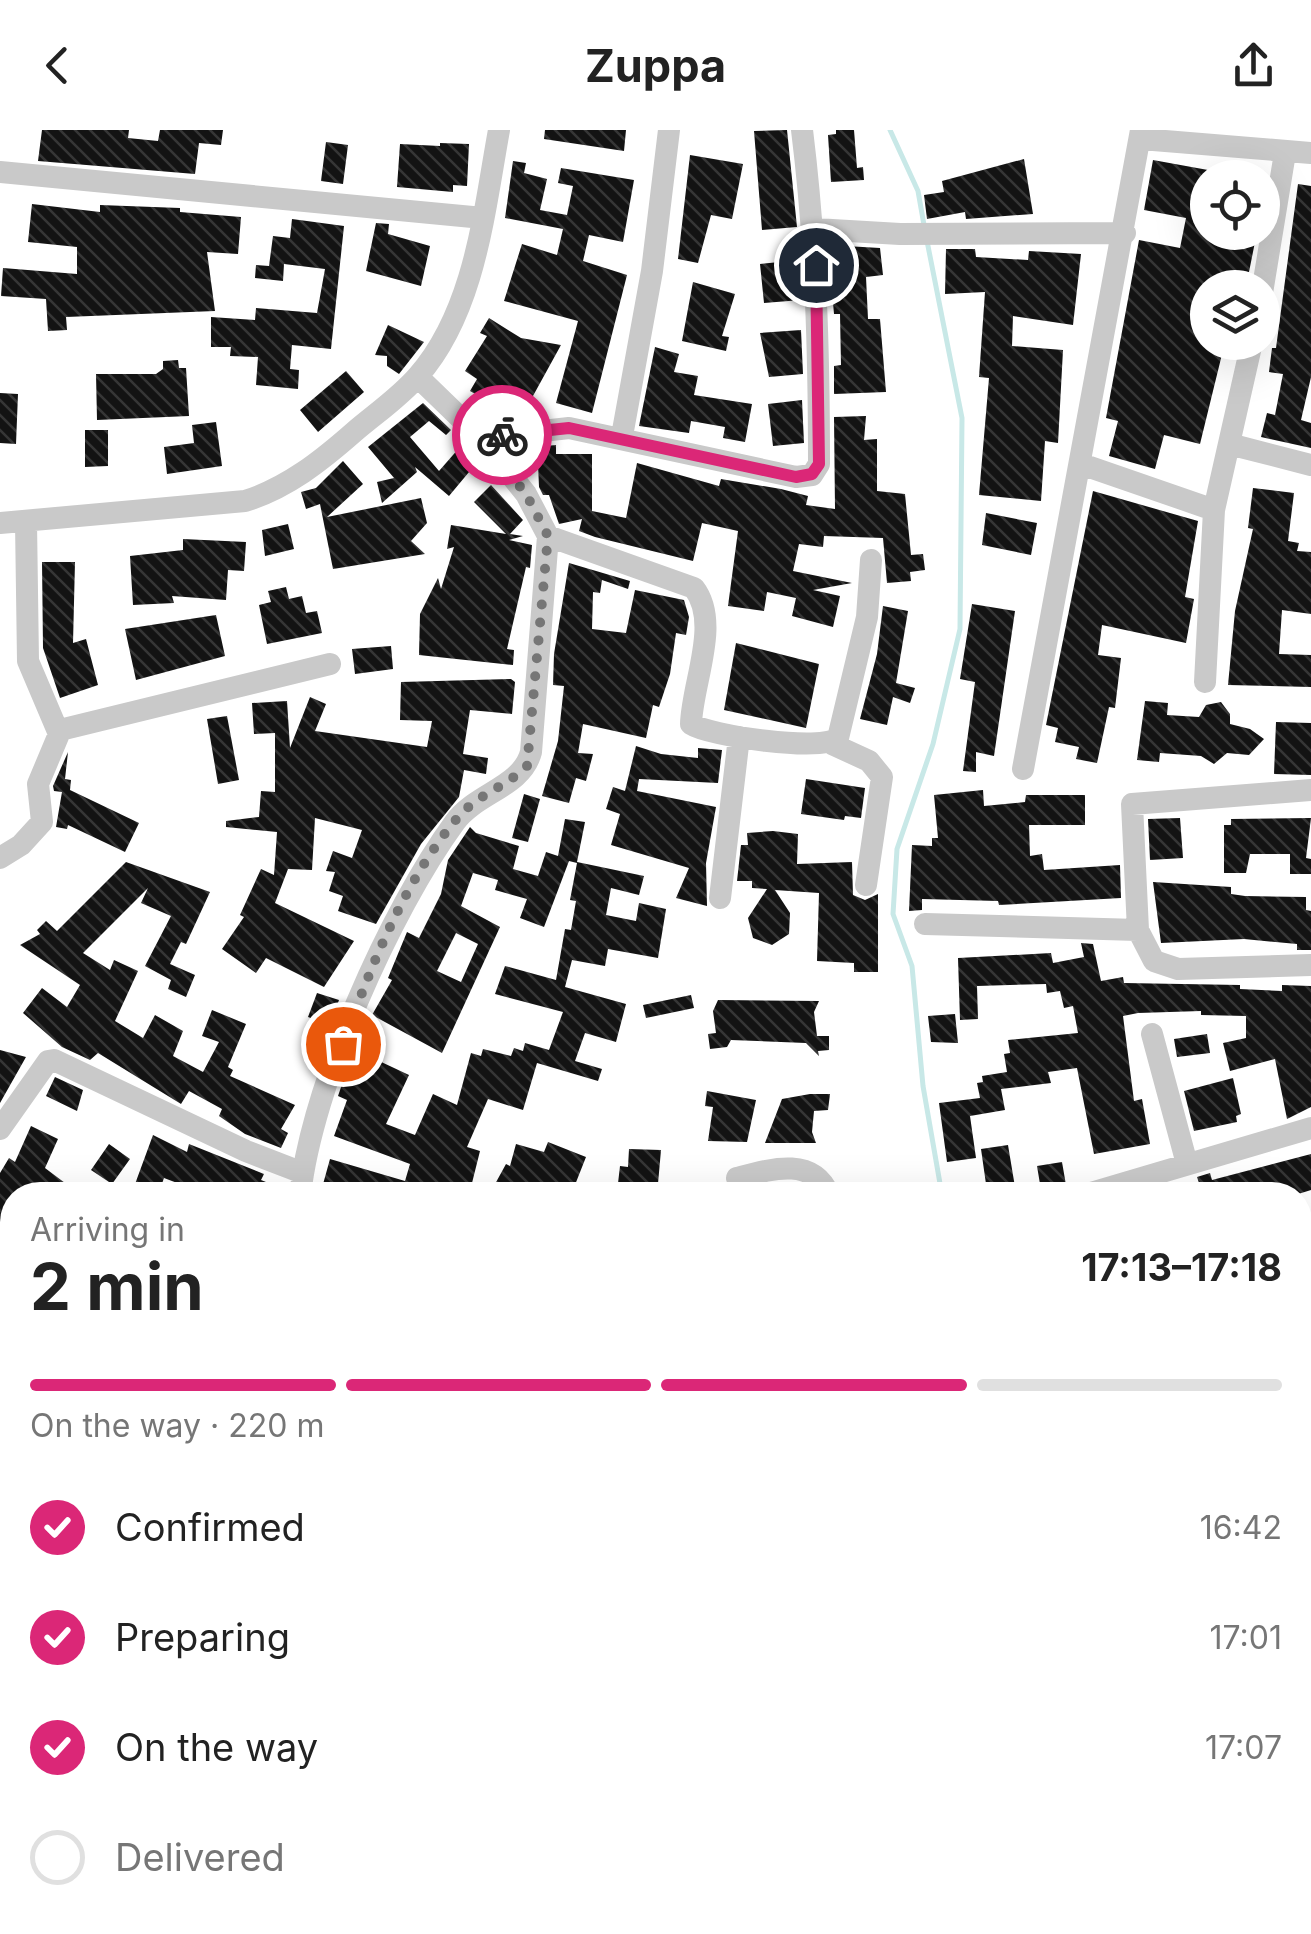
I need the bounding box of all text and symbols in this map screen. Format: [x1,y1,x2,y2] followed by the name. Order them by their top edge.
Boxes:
[30,38,85,93] icon: back
[585,38,726,93] text: Zuppa
[1226,38,1281,93] icon: share
[1190,160,1280,360] map controls
[1190,160,1280,250] button: locate
[774,223,859,308] pin
[789,238,844,293] icon: home
[1190,270,1280,360] button: layers
[452,385,552,485] courier
[475,408,530,463] icon: bike
[301,1002,386,1087] pin
[316,1017,371,1072] icon: bag
[30,1210,185,1249] text: Arriving in
[1081,1244,1282,1290] text: 17:13–17:18
[30,1247,204,1326] text: 2 min
[30,1406,325,1445] text: On the way · 220 m
[30,1500,85,1555] icon: check
[115,1504,305,1550] text: Confirmed
[1200,1508,1282,1547] text: 16:42
[30,1610,85,1665] icon: check
[115,1614,290,1660] text: Preparing
[1210,1618,1282,1657] text: 17:01
[30,1720,85,1775] icon: check
[115,1724,318,1770] text: On the way
[1205,1728,1282,1767] text: 17:07
[115,1834,285,1880] text: Delivered

